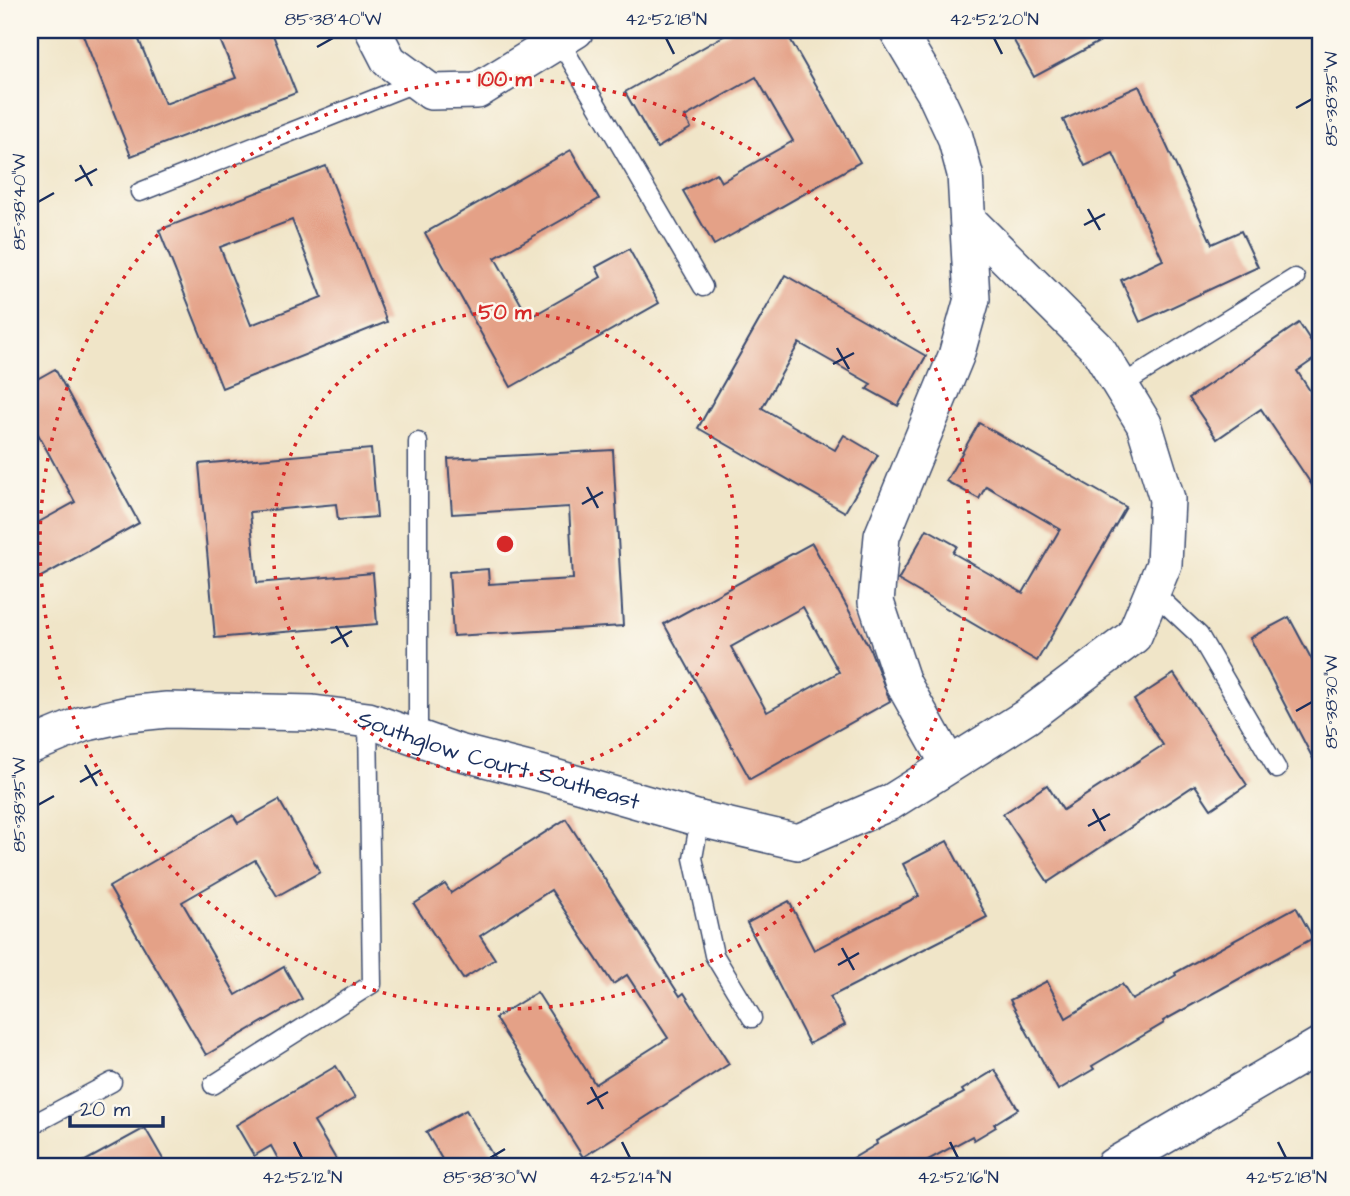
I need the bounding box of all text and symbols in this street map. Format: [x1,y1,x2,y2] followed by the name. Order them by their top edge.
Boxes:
[285,7,382,32] text: 85°38'40"W
[625,7,707,32] text: 42°52'18"N
[949,7,1039,32] text: 42°52'20"N
[1319,51,1344,147] text: 85°38'35"W
[478,65,533,94] text: 100 m
[7,153,32,250] text: 85°38'40"W
[479,298,532,327] text: 50 m
[493,532,517,556] centre of rings
[1319,655,1344,749] text: 85°38'30"W
[356,704,644,818] street label: Southglow Court Southeast
[7,757,32,853] text: 85°38'35"W
[70,1084,163,1128] scale bar
[80,1095,131,1124] text: 20 m
[262,1165,342,1190] text: 42°52'12"N
[443,1165,537,1190] text: 85°38'30"W
[589,1165,671,1190] text: 42°52'14"N
[917,1165,999,1190] text: 42°52'16"N
[1245,1165,1327,1190] text: 42°52'18"N

